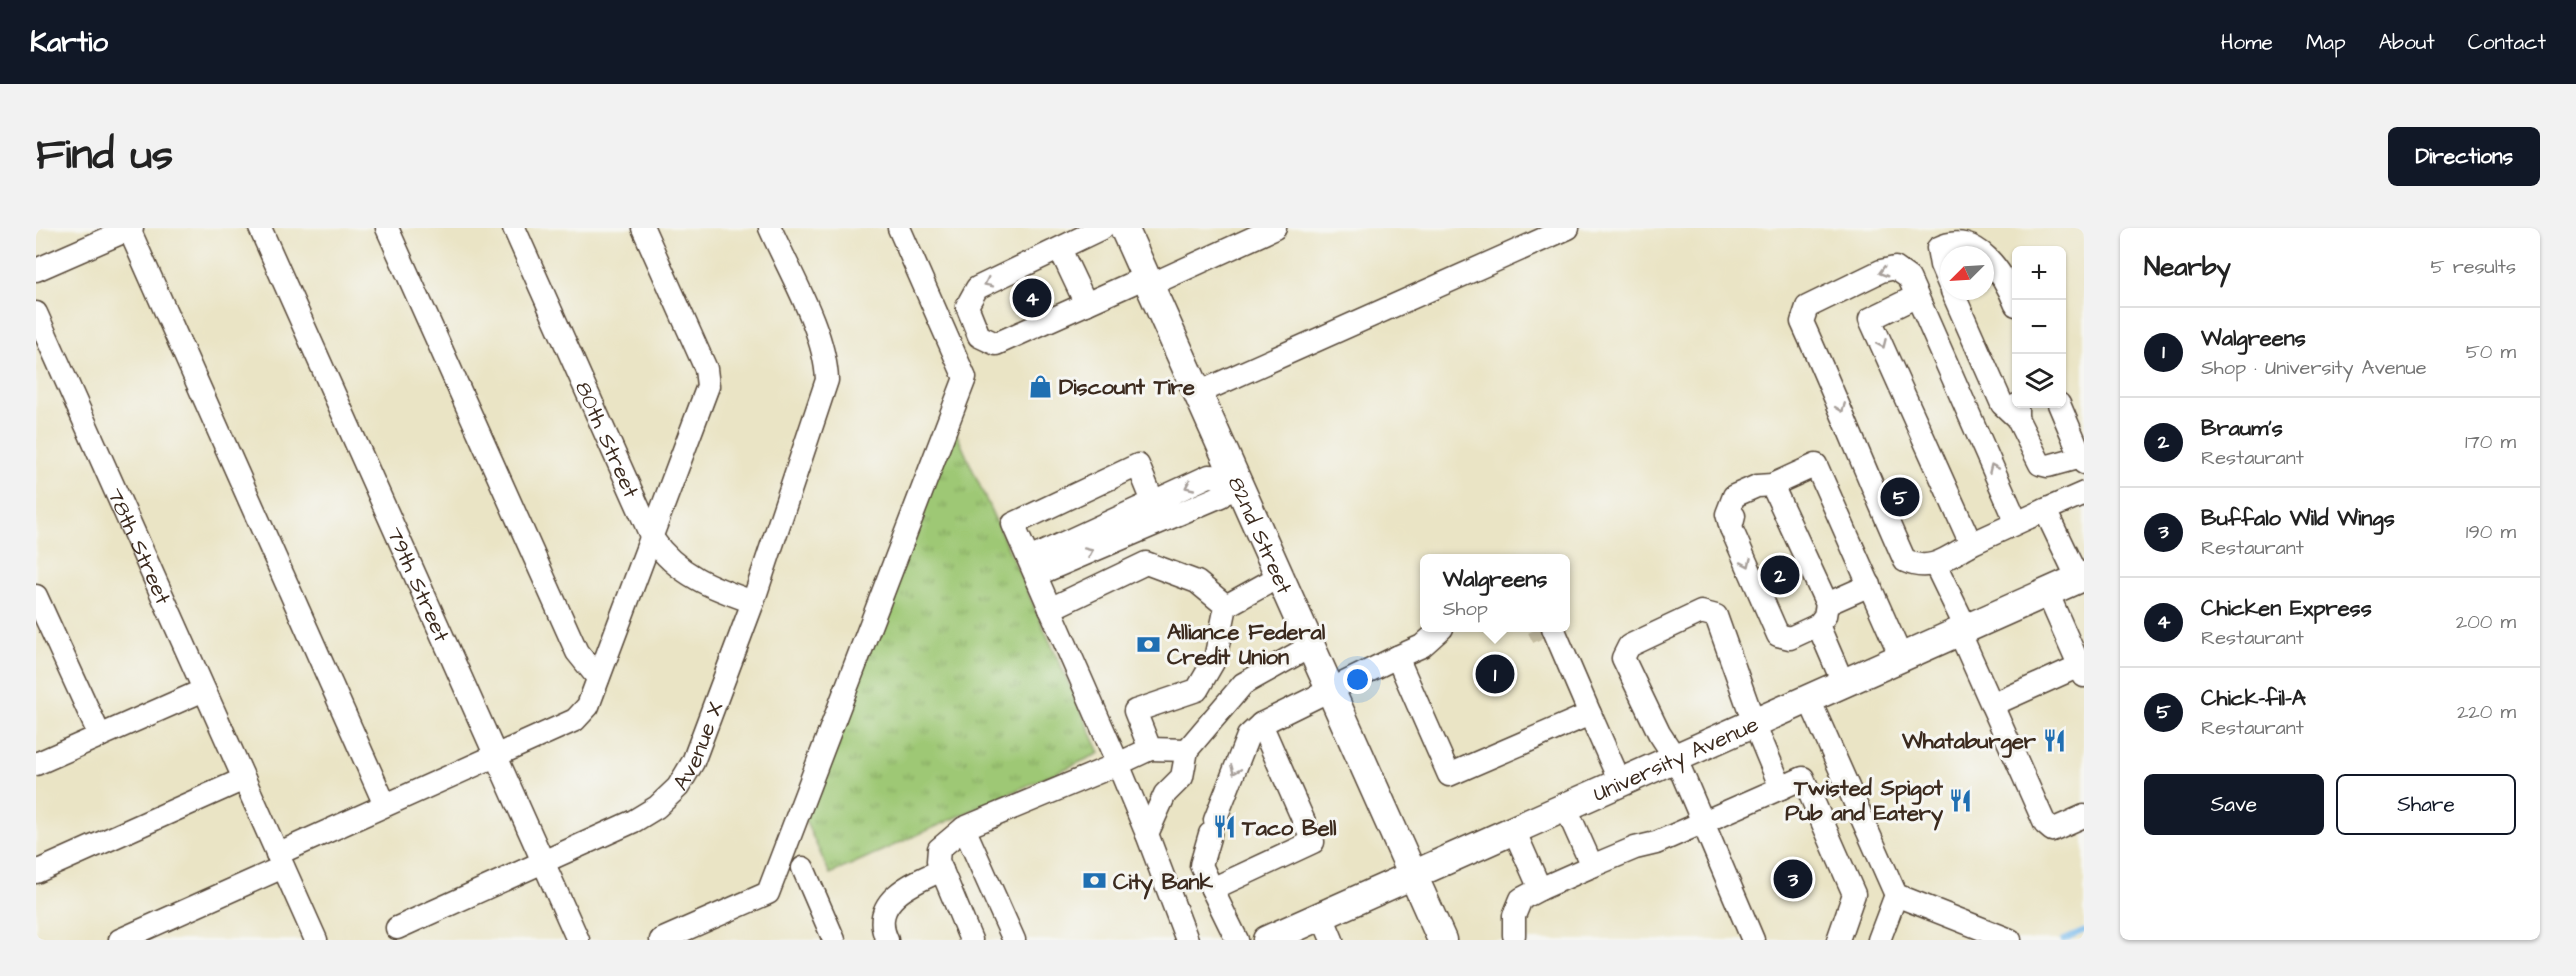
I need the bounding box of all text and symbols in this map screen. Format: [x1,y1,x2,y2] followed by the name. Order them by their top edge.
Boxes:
[30,23,108,62] text: Kartio
[2221,28,2273,57] text: Home
[2306,28,2346,57] text: Map
[2379,28,2435,57] text: About
[2468,28,2546,57] text: Contact
[36,127,173,185] text: Find us
[2388,127,2540,186] button: Directions
[1940,246,1994,300] north arrow
[2012,246,2066,408] map controls
[2012,246,2066,300] button: +
[2144,249,2231,285] text: Nearby
[2431,253,2516,281] text: 5 results
[1878,264,1888,277] one-way arrow
[984,276,995,287] one-way arrow
[1012,276,1052,320] pin: 4
[2012,300,2066,354] button: −
[2201,323,2306,354] text: Walgreens
[1874,338,1886,349] one-way arrow
[2162,338,2165,366] text: 1
[2466,338,2516,366] text: 50 m
[2012,354,2066,408] button: layers
[2201,354,2427,382] text: Shop · University Avenue
[1059,372,1195,403] place label: Discount Tire
[1028,373,1054,399] shop icon: Discount Tire
[567,376,646,503] street label: 80th Street
[1834,402,1846,413] one-way arrow
[2201,413,2283,444] text: Braum's
[2158,428,2169,456] text: 2
[2465,428,2516,456] text: 170 m
[2201,444,2304,472] text: Restaurant
[1988,463,2000,474] one-way arrow
[1220,472,1300,599] street label: 82nd Street
[1880,474,1920,520] pin: 5
[1184,478,1195,490] one-way arrow
[99,483,178,610] street label: 78th Street
[2201,503,2395,534] text: Buffalo Wild Wings
[2158,518,2169,546] text: 3
[2466,518,2516,546] text: 190 m
[379,522,457,647] street label: 79th Street
[2201,534,2304,562] text: Restaurant
[1083,547,1094,559] one-way arrow
[1760,552,1800,598] pin: 2
[1420,554,1570,632] popup
[1739,556,1751,567] one-way arrow
[1443,564,1547,595] text: Walgreens
[2201,593,2372,624] text: Chicken Express
[1443,595,1488,623] text: Shop
[2157,608,2170,636] text: 4
[2456,608,2516,636] text: 200 m
[1167,617,1326,673] place label: Alliance Federal Credit Union
[2201,624,2304,652] text: Restaurant
[1136,631,1162,657] bank icon: Alliance Federal Credit Union
[1476,652,1514,696] pin: 1
[1343,665,1372,694] your location
[2201,683,2306,714] text: Chick-fil-A
[666,697,731,796] street label: Avenue X
[2156,698,2171,726] text: 5
[2457,698,2516,726] text: 220 m
[1588,709,1764,810] street label: University Avenue
[2201,714,2304,742] text: Restaurant
[1901,726,2037,758] place label: Whataburger
[2041,727,2067,753] restaurant icon: Whataburger
[1230,764,1242,775] one-way arrow
[1785,773,1944,831] place label: Twisted Spigot Pub and Eatery
[2144,774,2324,835] button: Save
[2336,774,2516,835] button: Share
[1948,787,1974,813] restaurant icon: Twisted Spigot Pub and Eatery
[1241,813,1337,844] place label: Taco Bell
[1211,814,1237,840] restaurant icon: Taco Bell
[1774,856,1812,902] pin: 3
[1113,867,1214,900] place label: City Bank
[1082,868,1108,894] bank icon: City Bank

